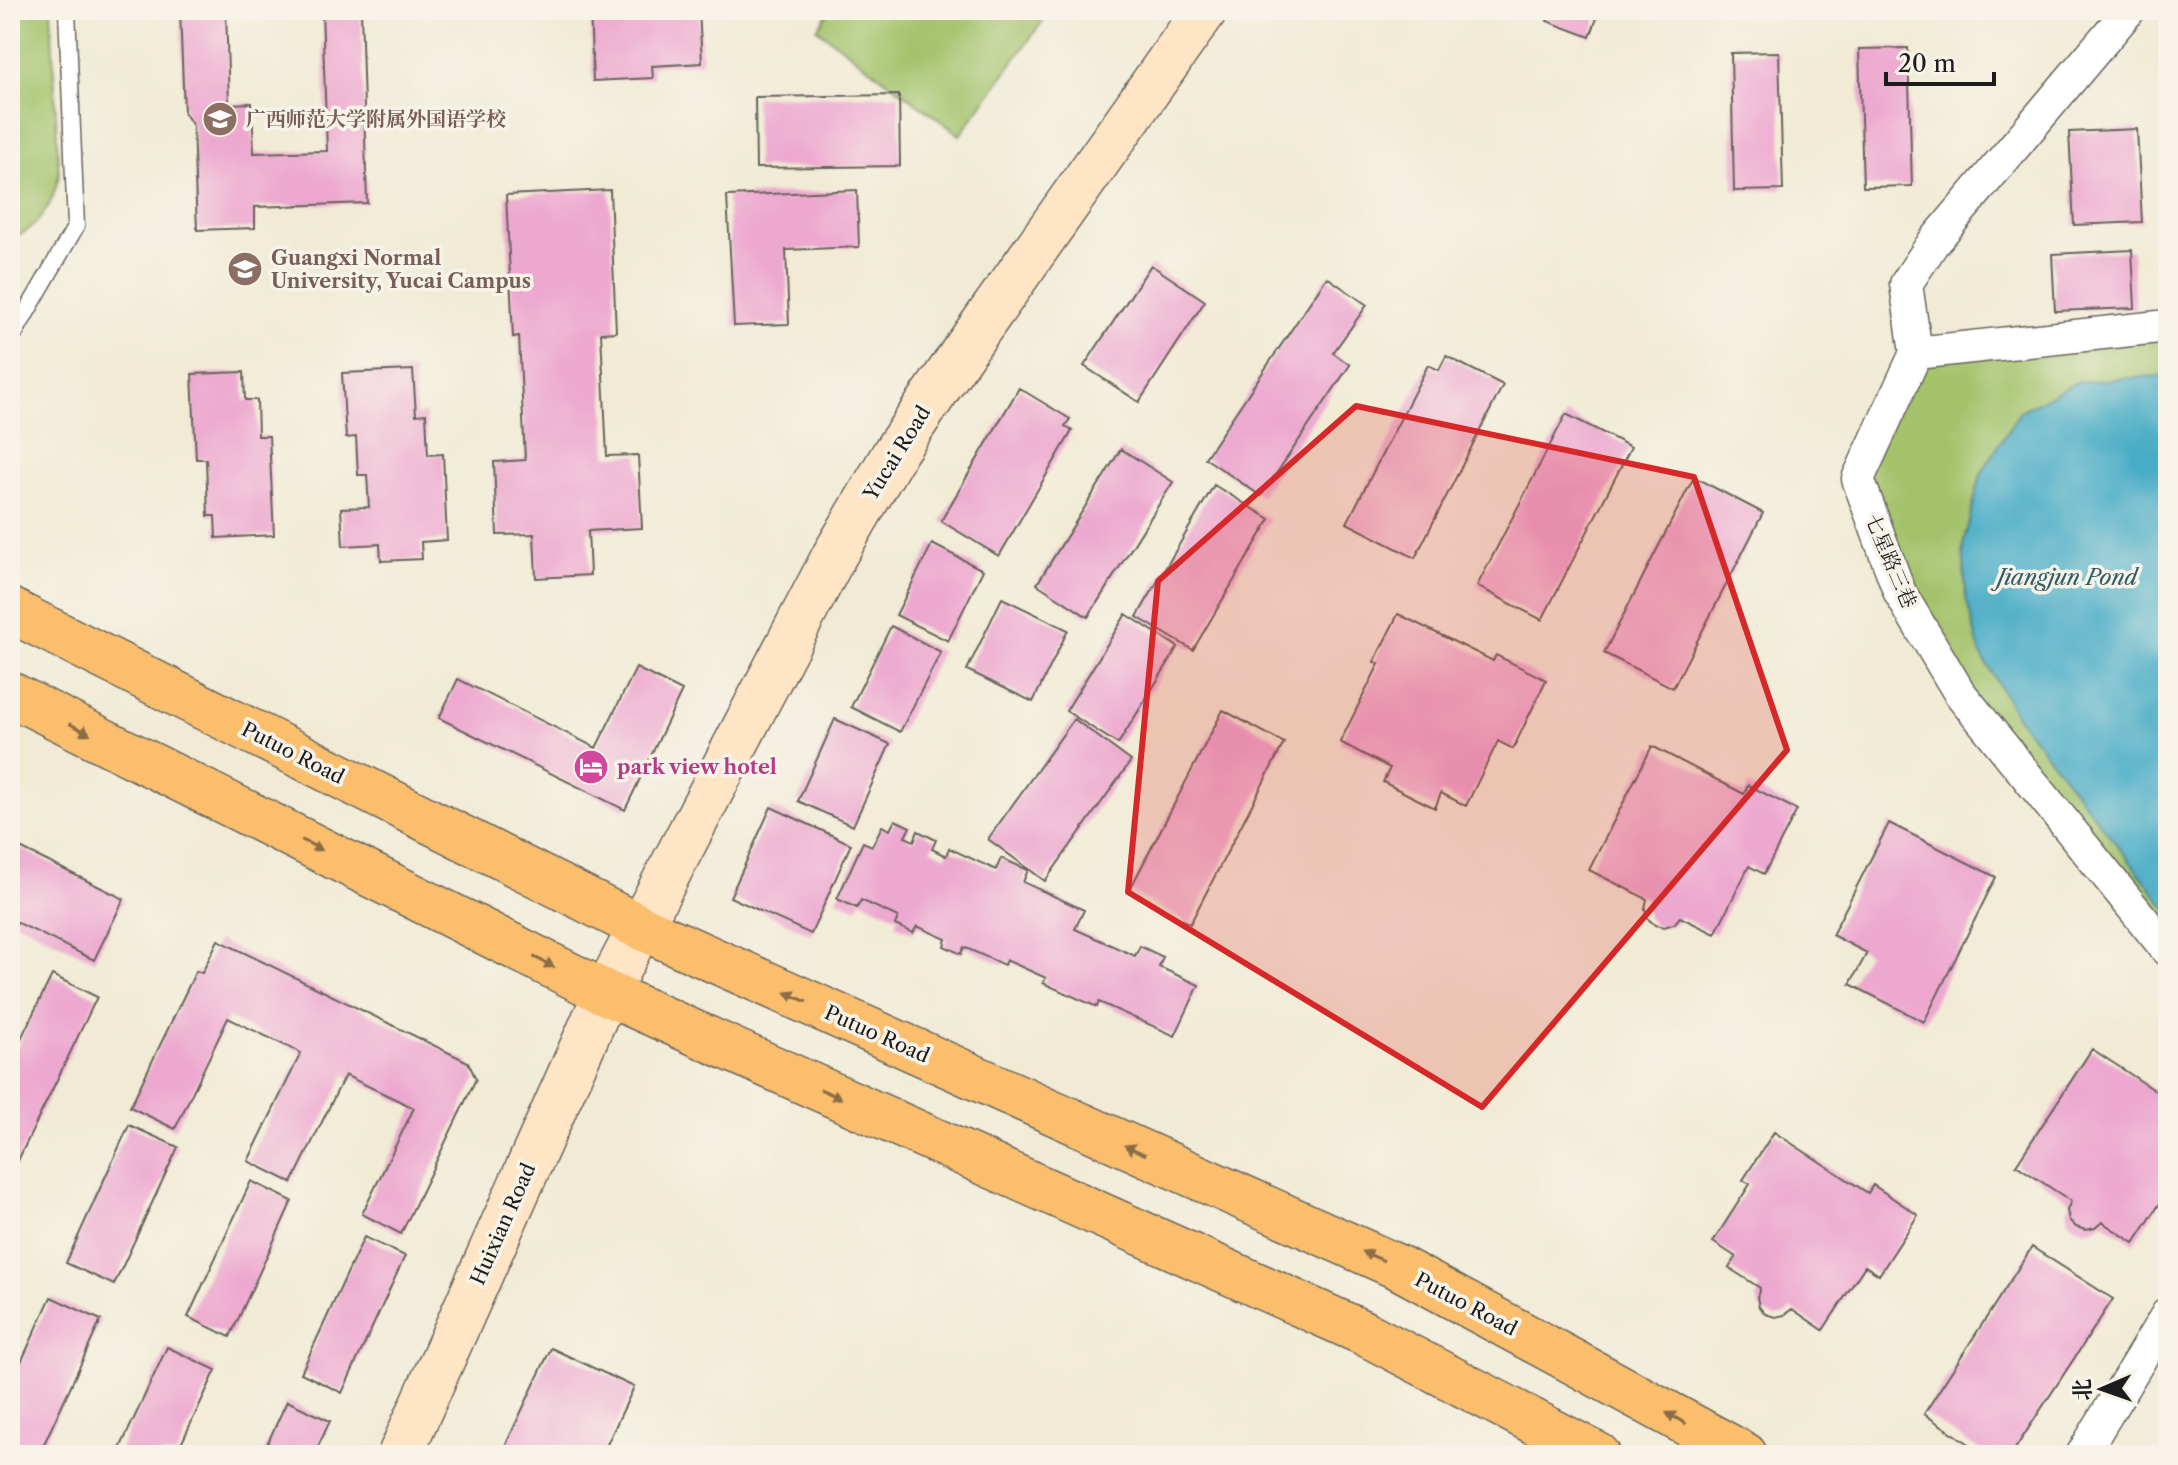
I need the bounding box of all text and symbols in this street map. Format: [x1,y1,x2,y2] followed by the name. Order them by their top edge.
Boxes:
[1886,36,1994,86] scale bar
[1898,49,1956,78] text: 20 m
[201,100,239,138] school or university icon: 广西师范大学附属外国语学校
[246,107,506,131] place label: 广西师范大学附属外国语学校
[271,246,531,293] place label: Guangxi Normal University, Yucai Campus
[226,250,264,288] school or university icon: Guangxi Normal University, Yucai Campus
[858,401,935,506] street label: Yucai Road
[1860,510,1922,612] street label: 七星路三巷
[1991,564,2139,591] water label: Jiangjun Pond
[238,717,348,789] street label: Putuo Road
[68,722,91,735] one-way arrow
[572,748,610,786] hotel icon: park view hotel
[617,755,777,779] place label: park view hotel
[301,839,324,852] one-way arrow
[533,955,556,969] one-way arrow
[784,990,808,1004] one-way arrow
[821,1000,933,1068] street label: Putuo Road
[820,1088,843,1101] one-way arrow
[1124,1143,1147,1156] one-way arrow
[465,1159,541,1289] street label: Huixian Road
[1361,1249,1384,1263] one-way arrow
[1411,1267,1521,1341] street label: Putuo Road
[2062,1349,2142,1429] north arrow
[2069,1378,2096,1401] text: 北
[1665,1411,1688,1424] one-way arrow

